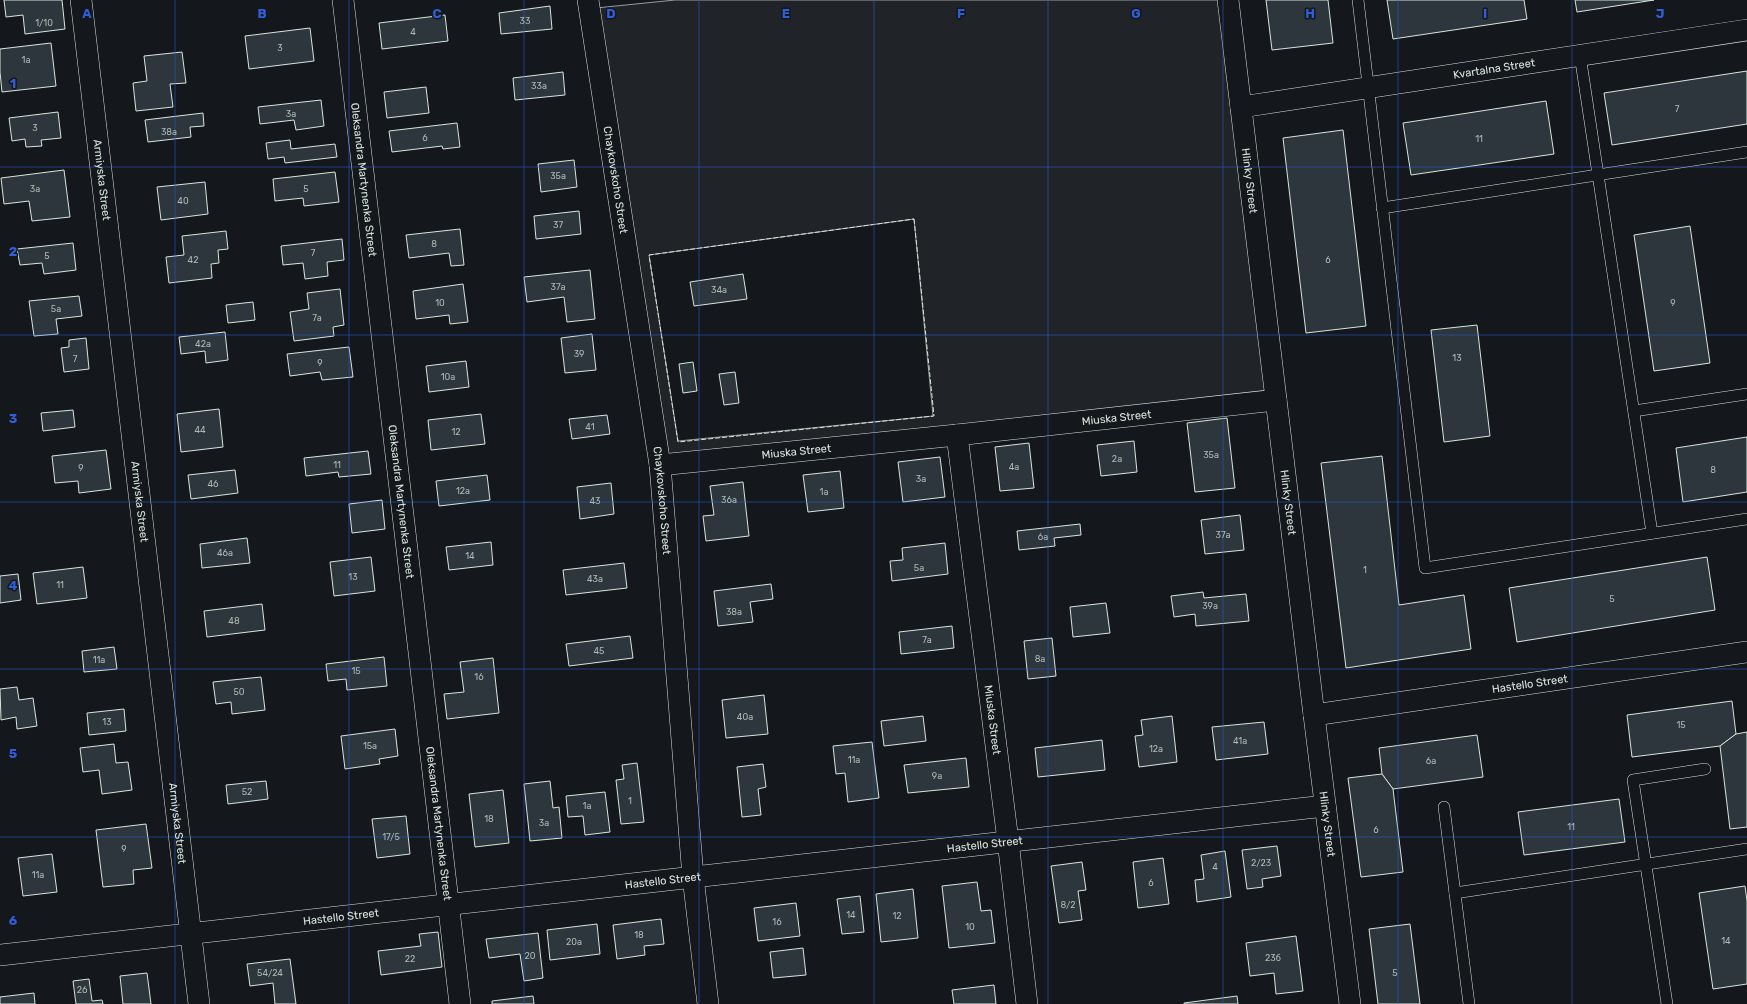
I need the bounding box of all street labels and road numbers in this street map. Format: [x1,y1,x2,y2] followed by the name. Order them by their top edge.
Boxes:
[1452,56,1537,81] street label: Kvartalna Street
[349,102,379,258] street label: Oleksandra Martynenka Street
[601,125,631,235] street label: Chaykovskoho Street
[91,138,113,222] street label: Armiyska Street
[1239,147,1260,215] street label: Hlinky Street
[1081,407,1153,428] street label: Miuska Street
[386,424,417,580] street label: Oleksandra Martynenka Street
[761,441,832,461] street label: Miuska Street
[651,445,674,556] street label: Chaykovskoho Street
[129,460,151,544] street label: Armiyska Street
[1278,469,1299,537] street label: Hlinky Street
[1491,672,1569,696] street label: Hastello Street
[982,684,1004,756] street label: Miuska Street
[424,746,454,902] street label: Oleksandra Martynenka Street
[167,782,189,865] street label: Armiyska Street
[1317,791,1338,858] street label: Hlinky Street
[946,833,1024,855] street label: Hastello Street
[624,870,702,891] street label: Hastello Street
[302,906,380,927] street label: Hastello Street

